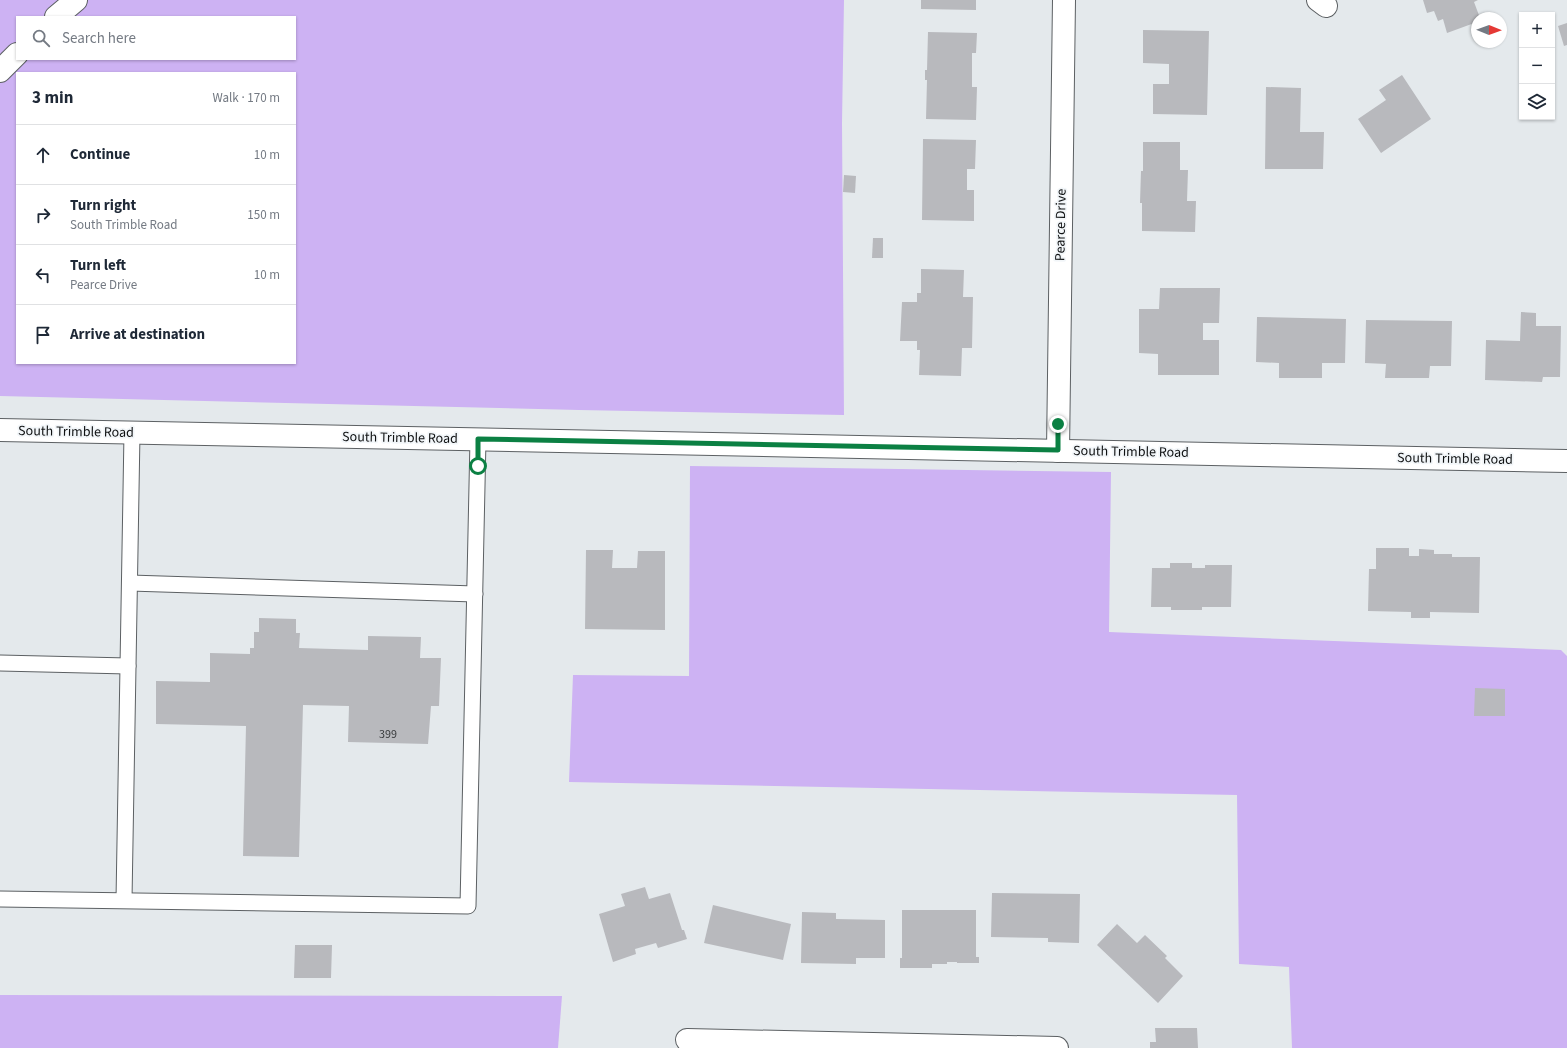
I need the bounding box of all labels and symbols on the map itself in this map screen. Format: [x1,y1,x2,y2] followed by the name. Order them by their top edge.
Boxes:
[1471,12,1507,48] north arrow
[1050,189,1072,261] street label: Pearce Drive
[1049,415,1067,433] route end
[18,421,134,443] street label: South Trimble Road
[342,427,458,449] street label: South Trimble Road
[1073,441,1189,463] street label: South Trimble Road
[1397,448,1513,470] street label: South Trimble Road
[469,457,487,475] route start
[379,726,397,743] house number: 399

